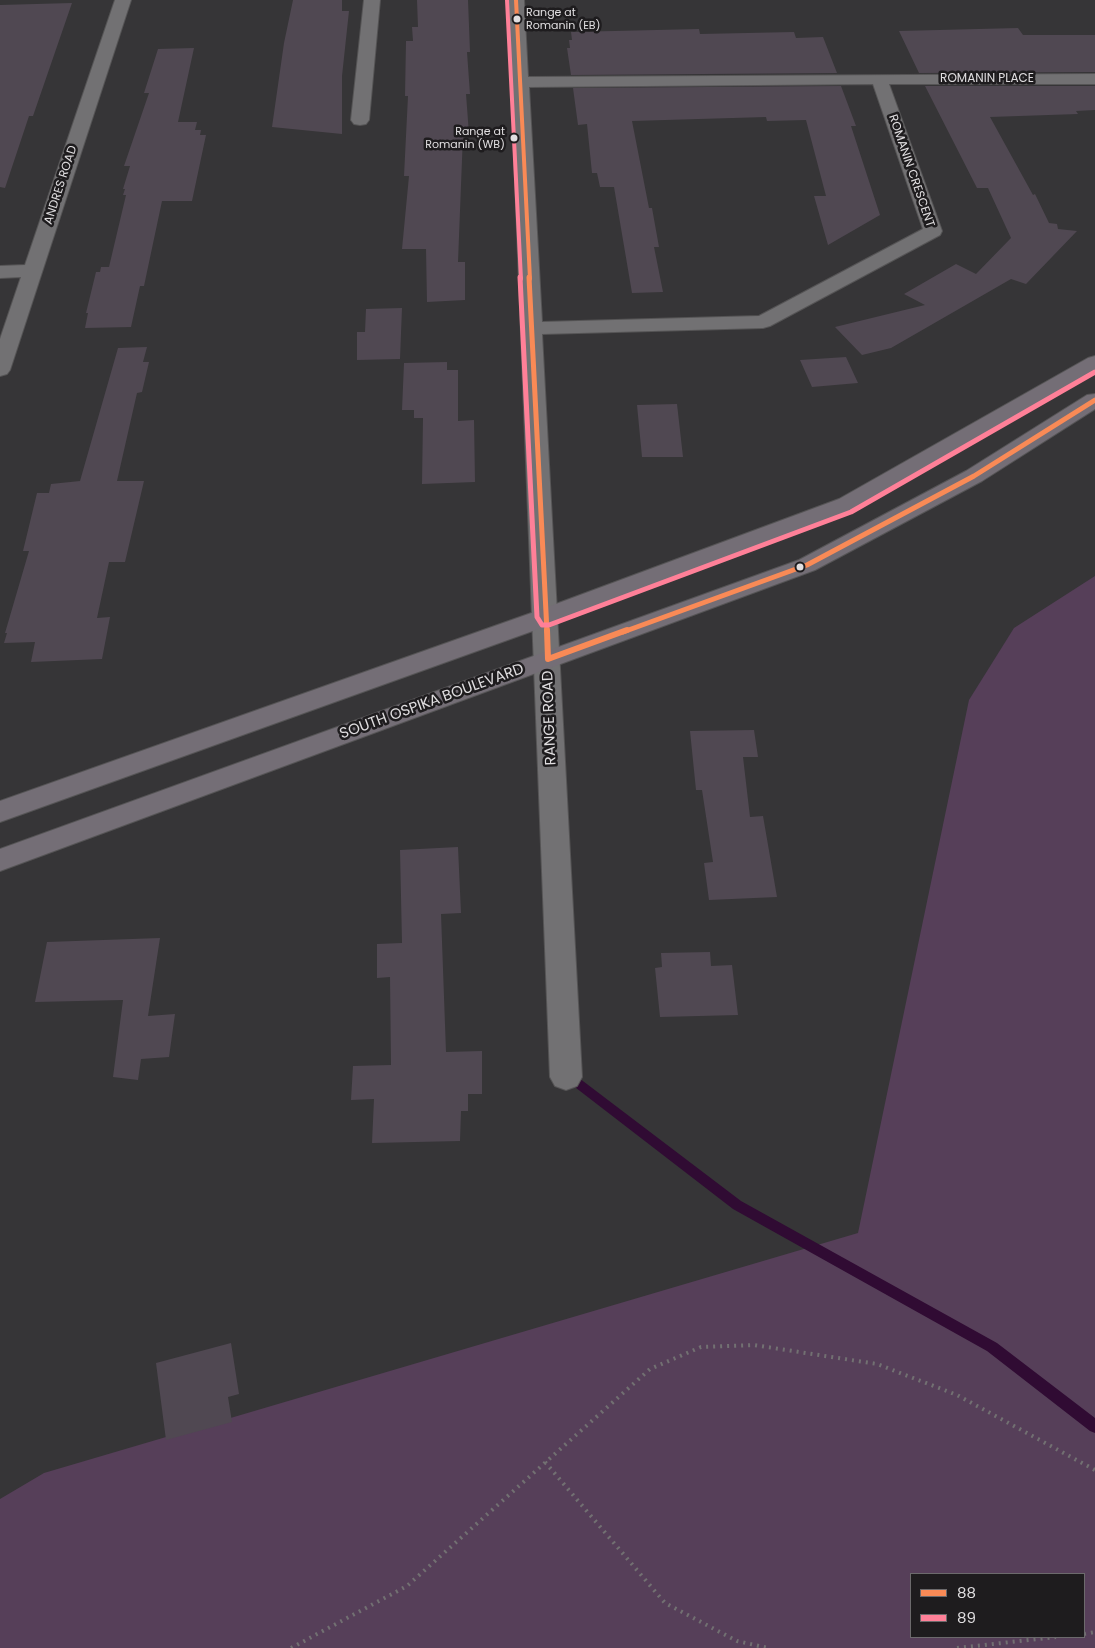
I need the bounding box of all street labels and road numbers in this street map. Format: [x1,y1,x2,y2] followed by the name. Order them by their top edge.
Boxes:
[940,72,1034,86] street label: ROMANIN PLACE
[885,113,937,229] street label: ROMANIN CRESCENT
[41,144,81,226] street label: ANDRES ROAD
[338,660,526,744] street label: SOUTH OSPIKA BOULEVARD
[539,670,561,766] street label: RANGE ROAD

